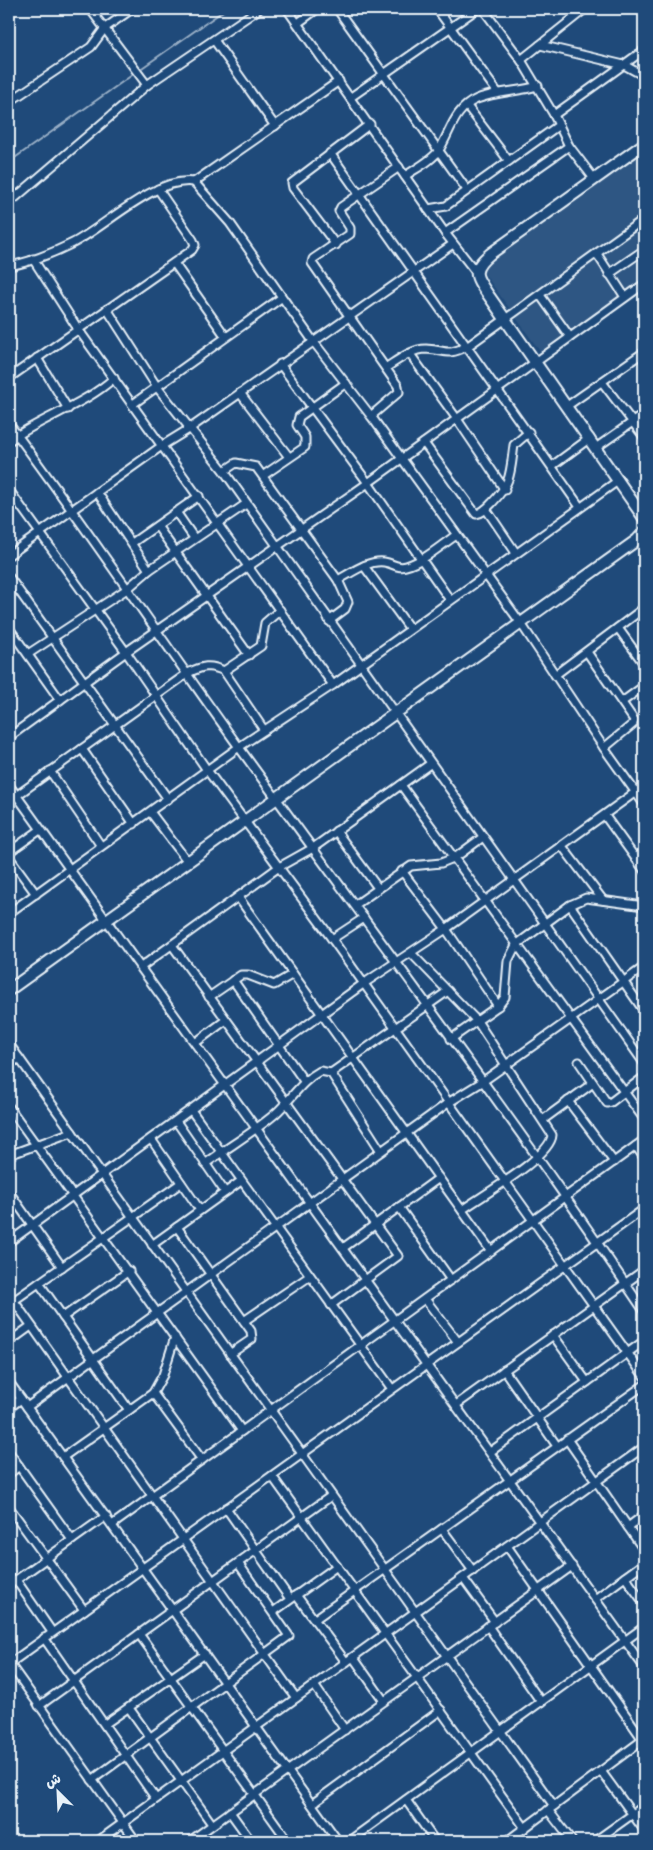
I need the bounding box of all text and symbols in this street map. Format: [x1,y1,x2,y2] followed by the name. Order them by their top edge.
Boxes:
[32,1768,82,1818] north arrow
[42,1770,63,1791] text: ش

